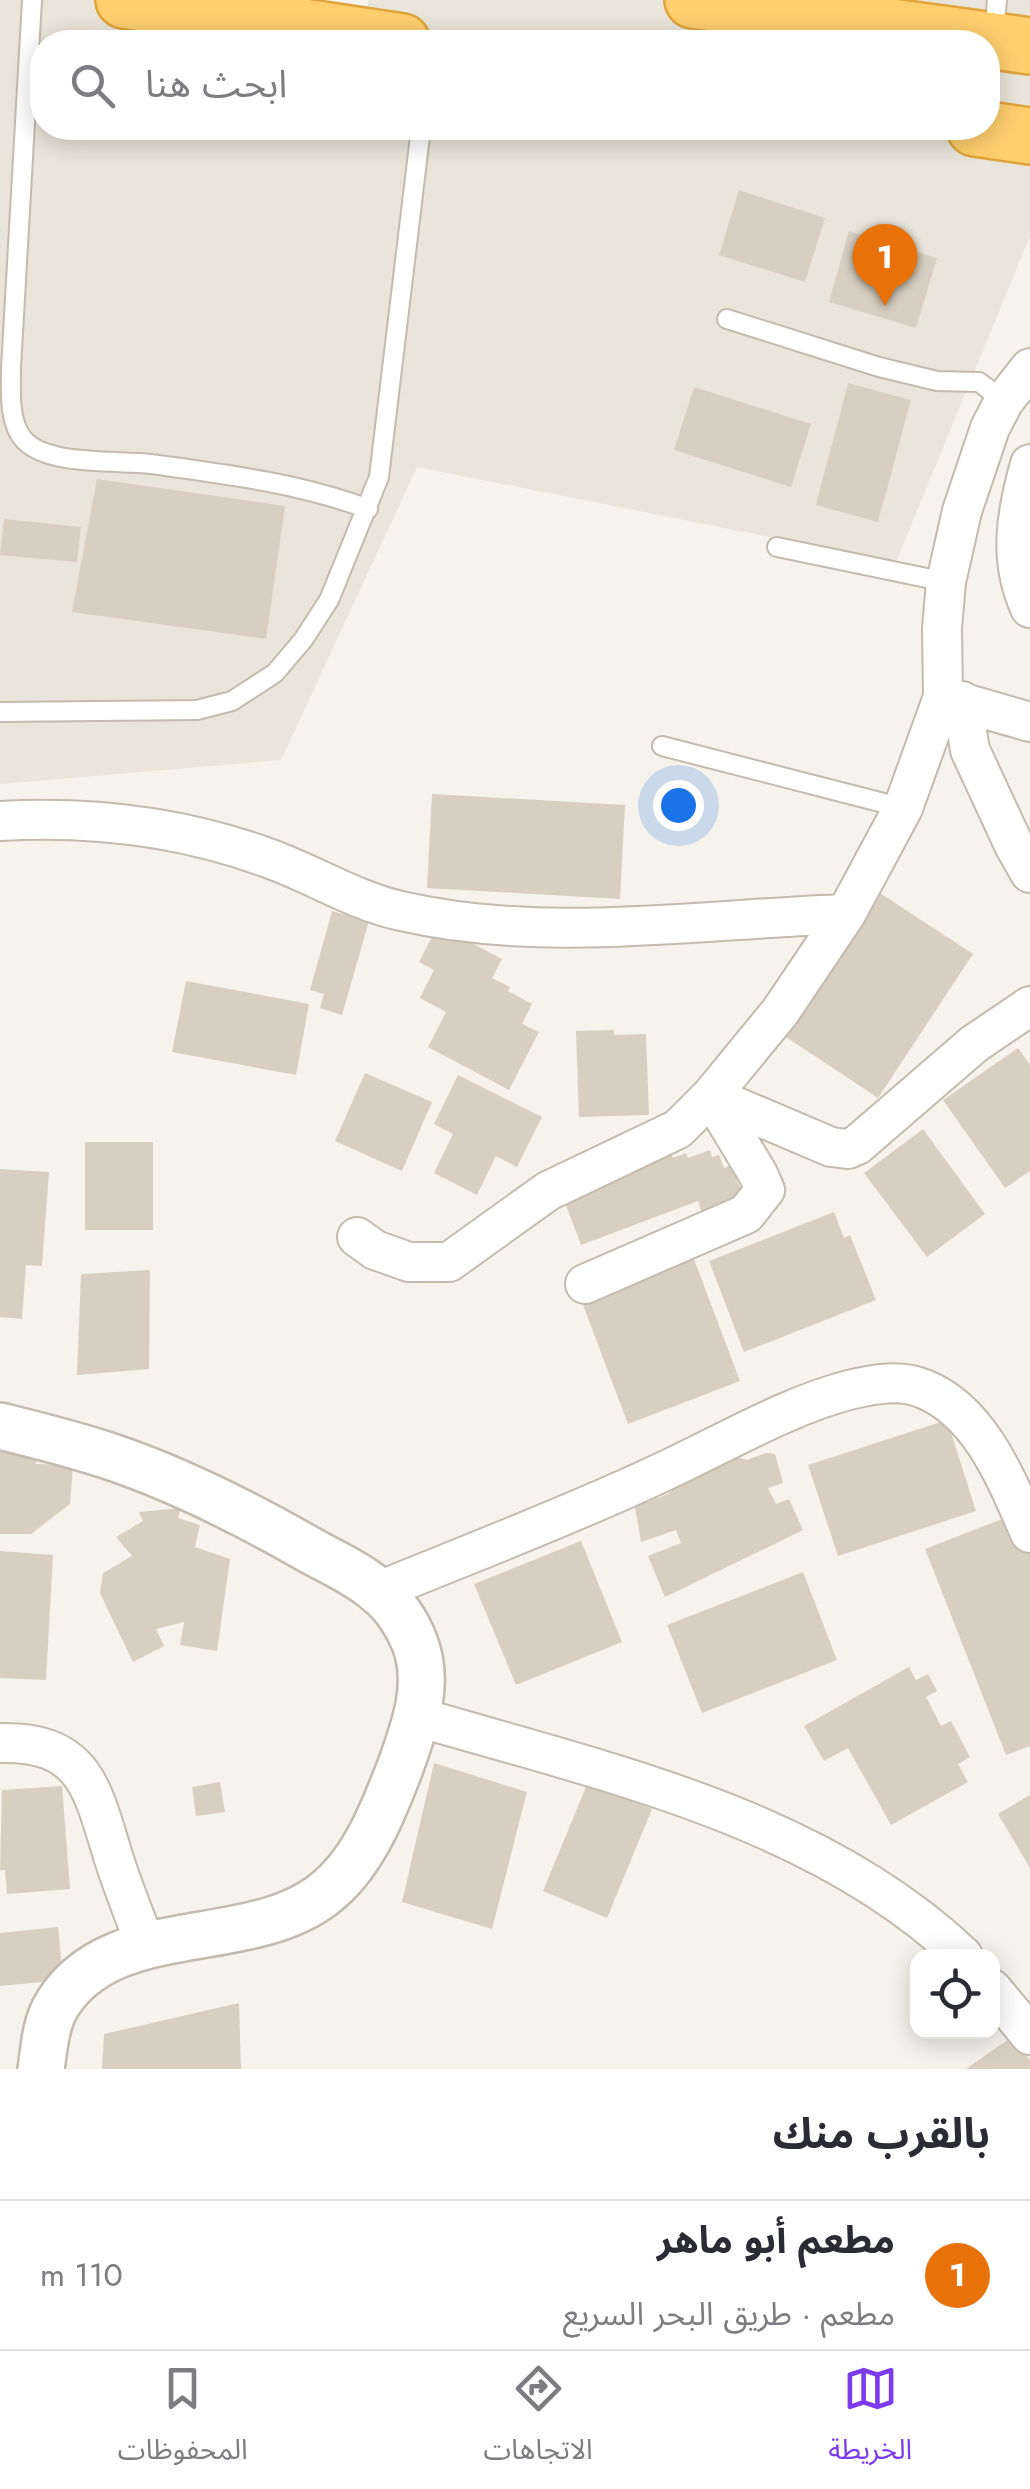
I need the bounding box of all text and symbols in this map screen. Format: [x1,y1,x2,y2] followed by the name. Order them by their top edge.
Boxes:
[30,30,1000,140] search box
[145,56,287,111] text: ابحث هنا
[65,58,120,113] icon: search
[852,224,918,306] pin: 1
[653,780,704,831] your location
[910,1949,1000,2039] map controls
[910,1949,1000,2039] button: locate
[773,2103,990,2164] text: بالقرب منك
[657,2212,895,2267] text: مطعم أبو ماهر
[40,2252,123,2298] text: 110 m
[949,2252,966,2298] text: 1
[563,2291,895,2337] text: مطعم · طريق البحر السريع
[118,2361,248,2480] tab: المحفوظات
[483,2361,593,2480] tab: الاتجاهات
[828,2361,912,2480] tab: الخريطة

